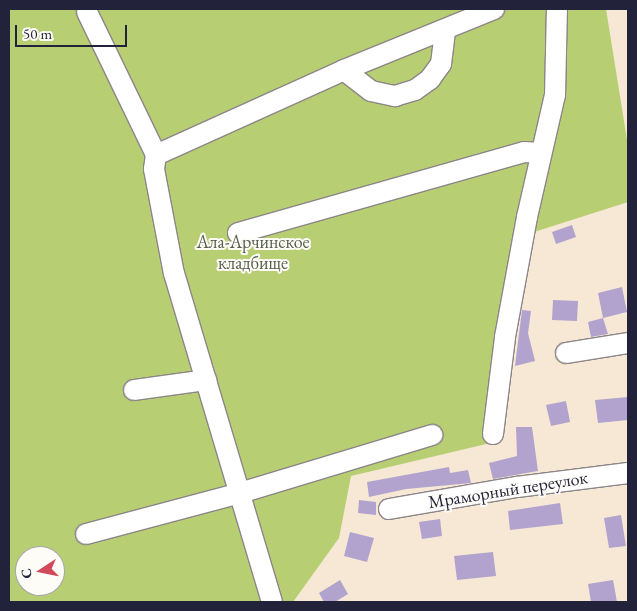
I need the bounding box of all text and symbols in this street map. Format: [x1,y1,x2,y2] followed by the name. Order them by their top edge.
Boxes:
[18,15,130,47] scale bar
[23,24,52,43] text: 50 m
[196,232,310,274] park label: Ала-Арчинское кладбище
[427,467,589,513] street label: Мраморный переулок
[15,546,65,596] north arrow
[16,567,36,580] text: С

